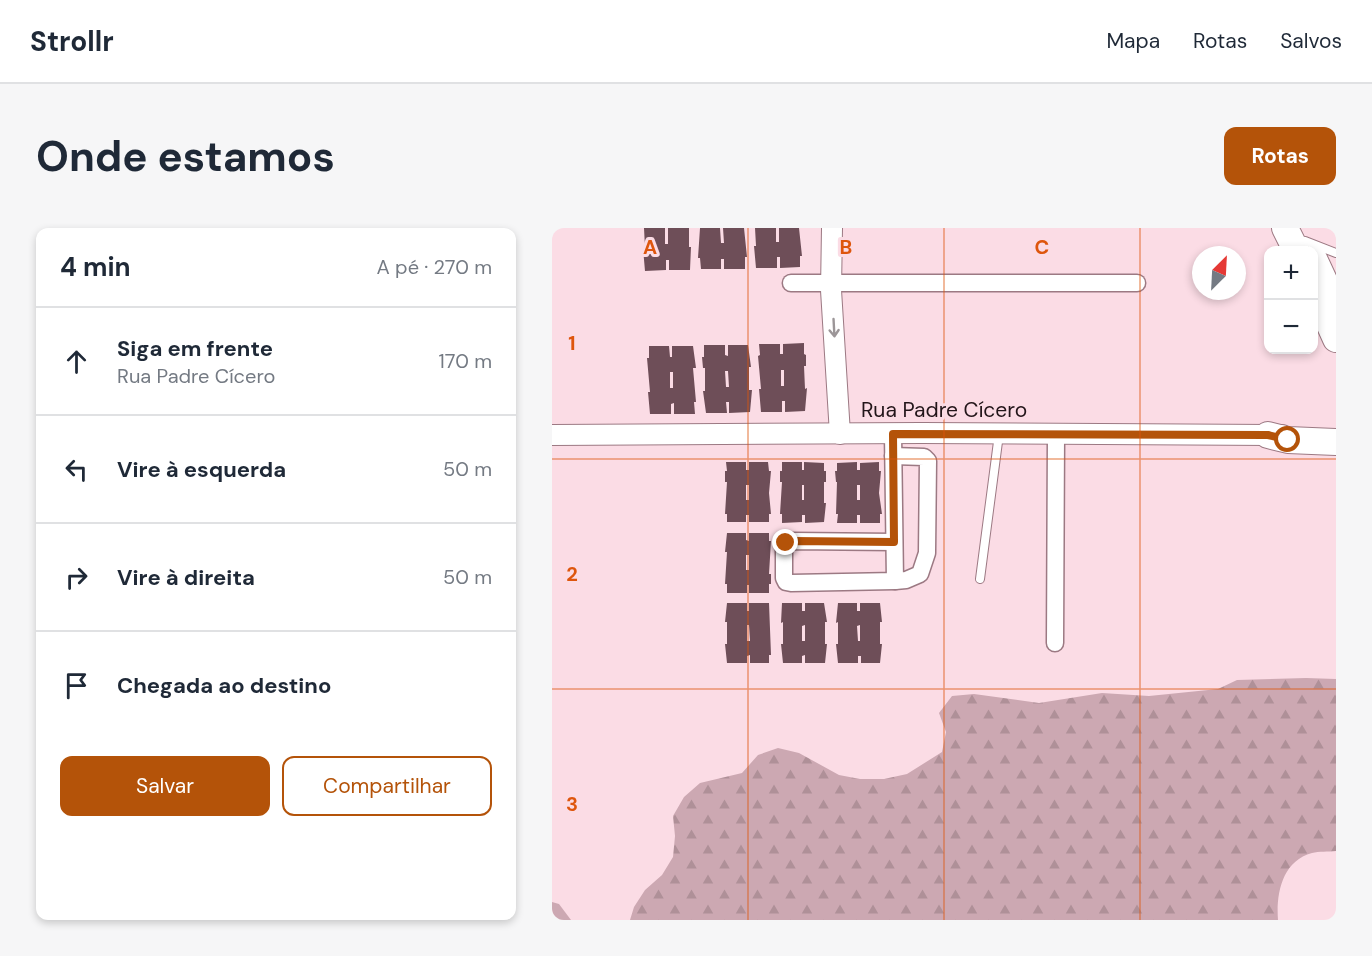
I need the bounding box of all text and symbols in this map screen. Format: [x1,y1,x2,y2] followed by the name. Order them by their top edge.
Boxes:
[30,23,114,60] text: Strollr
[1106,27,1160,55] text: Mapa
[1193,27,1247,55] text: Rotas
[1280,27,1342,55] text: Salvos
[1224,127,1336,185] button: Rotas
[36,129,335,184] text: Onde estamos
[643,234,657,260] text: A
[840,234,852,260] text: B
[1035,234,1049,260] text: C
[1192,246,1246,300] north arrow
[1264,246,1318,354] map controls
[1264,246,1318,300] button: +
[60,250,131,284] text: 4 min
[377,254,492,280] text: A pé · 270 m
[1264,300,1318,354] button: −
[828,318,839,338] one-way arrow
[568,330,576,356] text: 1
[117,334,273,363] text: Siga em frente
[60,345,93,378] icon: ahead
[439,348,492,374] text: 170 m
[117,363,275,389] text: Rua Padre Cícero
[861,396,1027,424] street label: Rua Padre Cícero
[1274,426,1300,452] route start
[60,453,93,486] icon: left
[117,455,286,484] text: Vire à esquerda
[443,456,492,482] text: 50 m
[772,529,798,555] route end
[60,561,93,594] icon: right
[566,561,578,587] text: 2
[117,563,255,592] text: Vire à direita
[443,564,492,590] text: 50 m
[60,669,93,702] icon: arrive
[117,671,331,700] text: Chegada ao destino
[60,756,270,816] button: Salvar
[282,756,492,816] button: Compartilhar
[566,791,578,817] text: 3

